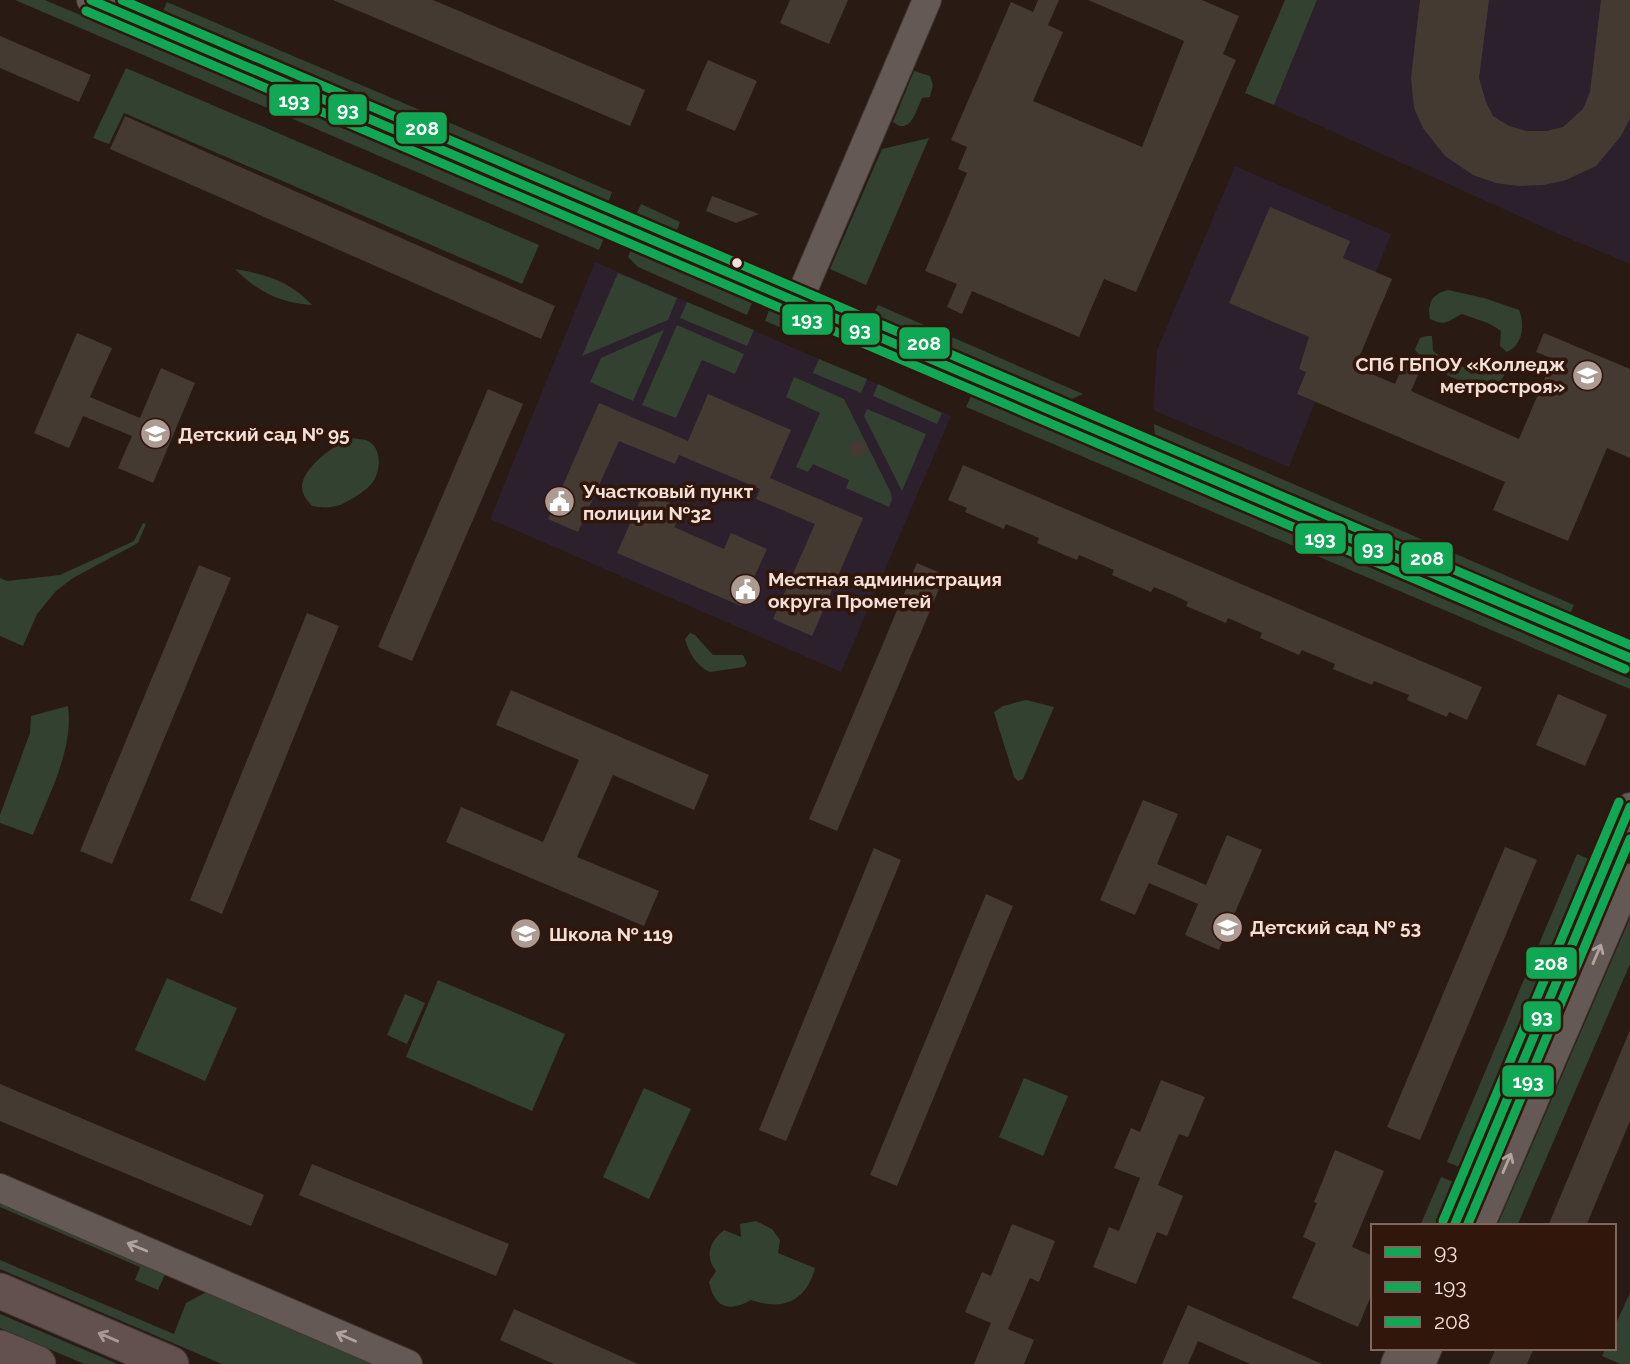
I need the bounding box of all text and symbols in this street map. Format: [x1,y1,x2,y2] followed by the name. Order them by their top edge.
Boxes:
[268,83,321,117] line badge: 193
[278,89,310,111] text: 193
[327,93,368,126] line badge: 93
[337,98,359,120] text: 93
[395,111,448,145] line badge: 208
[405,117,439,139] text: 208
[730,256,744,270] unlabelled marker
[781,303,834,336] line badge: 193
[791,308,823,330] text: 193
[840,312,881,346] line badge: 93
[849,318,871,340] text: 93
[898,326,951,360] line badge: 208
[907,332,941,354] text: 208
[1355,353,1565,397] place label: СПб ГБПОУ «Колледж метростроя»
[1571,358,1605,392] school or university icon: СПб ГБПОУ «Колледж метростроя»
[138,417,172,451] school or university icon: Детский сад № 95
[178,423,350,445] place label: Детский сад № 95
[582,480,754,524] place label: Участковый пункт полиции №32
[543,485,577,519] public building icon: Участковый пункт полиции №32
[1294,522,1347,555] line badge: 193
[1304,527,1336,549] text: 193
[1353,532,1394,565] line badge: 93
[1362,537,1384,559] text: 93
[1400,541,1454,575] line badge: 208
[1410,547,1444,569] text: 208
[768,568,1002,612] place label: Местная администрация округа Прометей
[728,573,762,607] public building icon: Местная администрация округа Прометей
[1210,910,1244,944] school or university icon: Детский сад № 53
[1250,916,1421,938] place label: Детский сад № 53
[509,917,543,951] school or university icon: Школа № 119
[549,923,673,945] place label: Школа № 119
[1591,944,1604,965] one-way arrow
[1525,946,1578,980] line badge: 208
[1534,952,1568,974] text: 208
[1522,1000,1562,1033] line badge: 93
[1531,1005,1553,1027] text: 93
[1501,1064,1555,1098] line badge: 193
[1512,1070,1544,1092] text: 193
[1501,1153,1514,1174] one-way arrow
[1371,1224,1616,1350] legend
[127,1239,148,1252] one-way arrow
[1434,1239,1458,1264] text: 93
[1434,1274,1467,1299] text: 193
[1434,1309,1470,1334] text: 208
[98,1330,119,1343] one-way arrow
[336,1330,357,1343] one-way arrow

